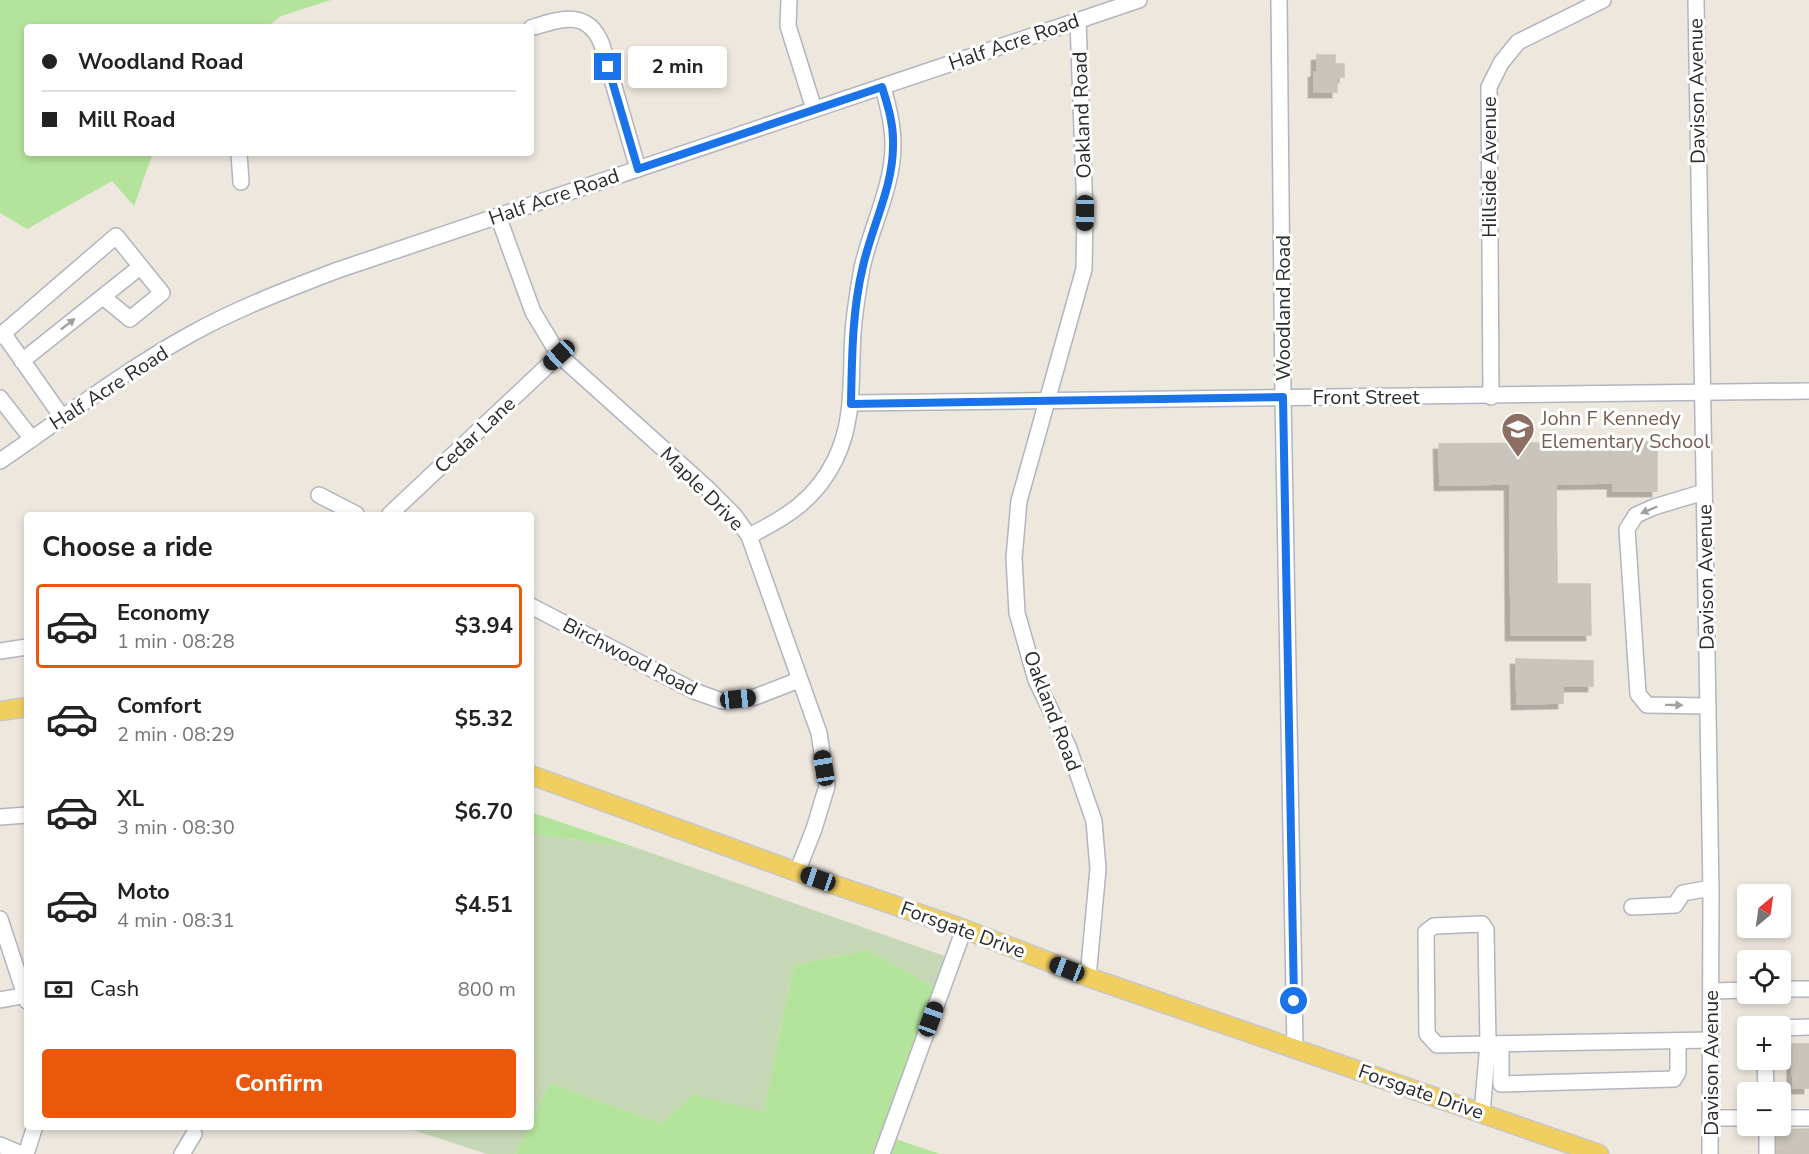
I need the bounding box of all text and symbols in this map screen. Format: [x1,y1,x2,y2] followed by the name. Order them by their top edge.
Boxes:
[945,7,1083,77] street label: Half Acre Road
[1682,18,1712,164] street label: Davison Avenue
[629,46,728,88] callout: 2 min
[78,47,243,77] text: Woodland Road
[1066,51,1098,179] street label: Oakland Road
[594,53,621,80] route end
[652,53,703,80] text: 2 min
[1476,96,1503,238] street label: Hillside Avenue
[78,105,175,135] text: Mill Road
[485,162,623,232] street label: Half Acre Road
[1076,195,1094,231] car
[1270,235,1297,381] street label: Woodland Road
[60,318,76,331] one-way arrow
[540,336,578,374] car
[44,340,174,436] street label: Half Acre Road
[1313,384,1420,411] street label: Front Street
[429,391,521,479] street label: Cedar Lane
[1540,405,1710,455] place label: John F Kennedy Elementary School
[1500,411,1536,458] school or university icon: John F Kennedy Elementary School
[654,441,750,537] street label: Maple Drive
[1691,504,1721,650] street label: Davison Avenue
[1640,505,1657,514] one-way arrow
[42,529,213,566] text: Choose a ride
[117,598,209,628] text: Economy
[45,599,99,653] icon: car
[455,611,513,641] text: $3.94
[558,611,702,703] street label: Birchwood Road
[117,628,235,655] text: 1 min · 08:28
[1017,647,1087,775] street label: Oakland Road
[719,688,757,710] car
[117,691,201,721] text: Comfort
[45,692,99,746] icon: car
[1665,701,1684,710] one-way arrow
[455,704,513,734] text: $5.32
[117,721,235,748] text: 2 min · 08:29
[812,749,836,787] car
[117,784,144,814] text: XL
[45,785,99,839] icon: car
[455,797,513,827] text: $6.70
[117,814,235,841] text: 3 min · 08:30
[798,865,838,893] car
[117,877,170,907] text: Moto
[45,878,99,932] icon: car
[1737,884,1791,938] north arrow
[1737,884,1791,1136] map controls
[455,890,513,920] text: $4.51
[897,895,1029,965] street label: Forsgate Drive
[117,907,235,934] text: 4 min · 08:31
[1737,950,1791,1004] button: locate
[1047,954,1087,984] car
[42,973,75,1006] icon: cash
[90,974,139,1004] text: Cash
[458,976,516,1003] text: 800 m
[1280,987,1307,1014] route start
[1698,990,1725,1136] street label: Davison Avenue
[916,999,946,1039] car
[1737,1016,1791,1070] button: +
[42,1049,516,1118] button: Confirm
[1355,1058,1487,1126] street label: Forsgate Drive
[1737,1082,1791,1136] button: −

